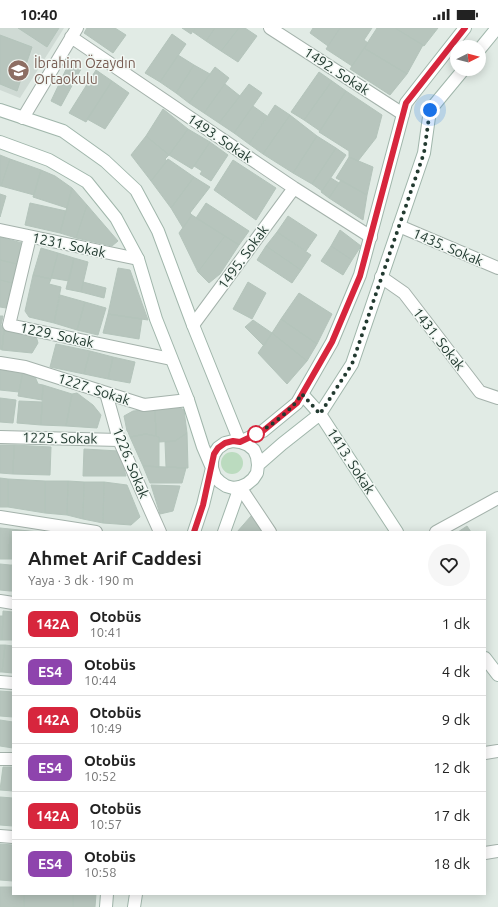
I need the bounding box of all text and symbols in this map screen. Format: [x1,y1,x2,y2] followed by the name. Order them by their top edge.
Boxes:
[20,6,58,23] text: 10:40
[450,40,486,76] north arrow
[450,40,486,76] map controls
[301,44,373,98] street label: 1492. Sokak
[34,54,136,87] place label: İbrahim Özaydın Ortaokulu
[6,58,32,84] school or university icon: İbrahim Özaydın Ortaokulu
[420,100,440,120] your location
[184,110,256,166] street label: 1493. Sokak
[214,222,272,292] street label: 1495. Sokak
[410,225,486,269] street label: 1435. Sokak
[31,229,107,261] street label: 1231. Sokak
[410,304,468,374] street label: 1431. Sokak
[19,319,95,351] street label: 1229. Sokak
[56,370,132,408] street label: 1227. Sokak
[110,425,152,501] street label: 1226. Sokak
[247,425,265,443] unlabelled marker
[324,425,378,497] street label: 1413. Sokak
[22,429,98,447] street label: 1225. Sokak
[428,544,470,586] button: heart
[28,547,202,569] text: Ahmet Arif Caddesi
[28,573,134,587] text: Yaya · 3 dk · 190 m
[90,608,141,625] text: Otobüs
[442,615,470,632] text: 1 dk
[36,616,70,632] text: 142A
[90,625,122,639] text: 10:41
[84,656,136,673] text: Otobüs
[442,663,470,680] text: 4 dk
[38,664,62,680] text: ES4
[84,673,117,687] text: 10:44
[90,704,141,721] text: Otobüs
[442,711,470,728] text: 9 dk
[36,712,70,728] text: 142A
[90,721,122,735] text: 10:49
[84,752,136,769] text: Otobüs
[433,759,470,776] text: 12 dk
[38,760,62,776] text: ES4
[84,769,117,783] text: 10:52
[90,800,141,817] text: Otobüs
[433,807,470,824] text: 17 dk
[36,808,70,824] text: 142A
[90,817,122,831] text: 10:57
[84,848,136,865] text: Otobüs
[433,855,470,872] text: 18 dk
[38,856,62,872] text: ES4
[84,865,117,879] text: 10:58

